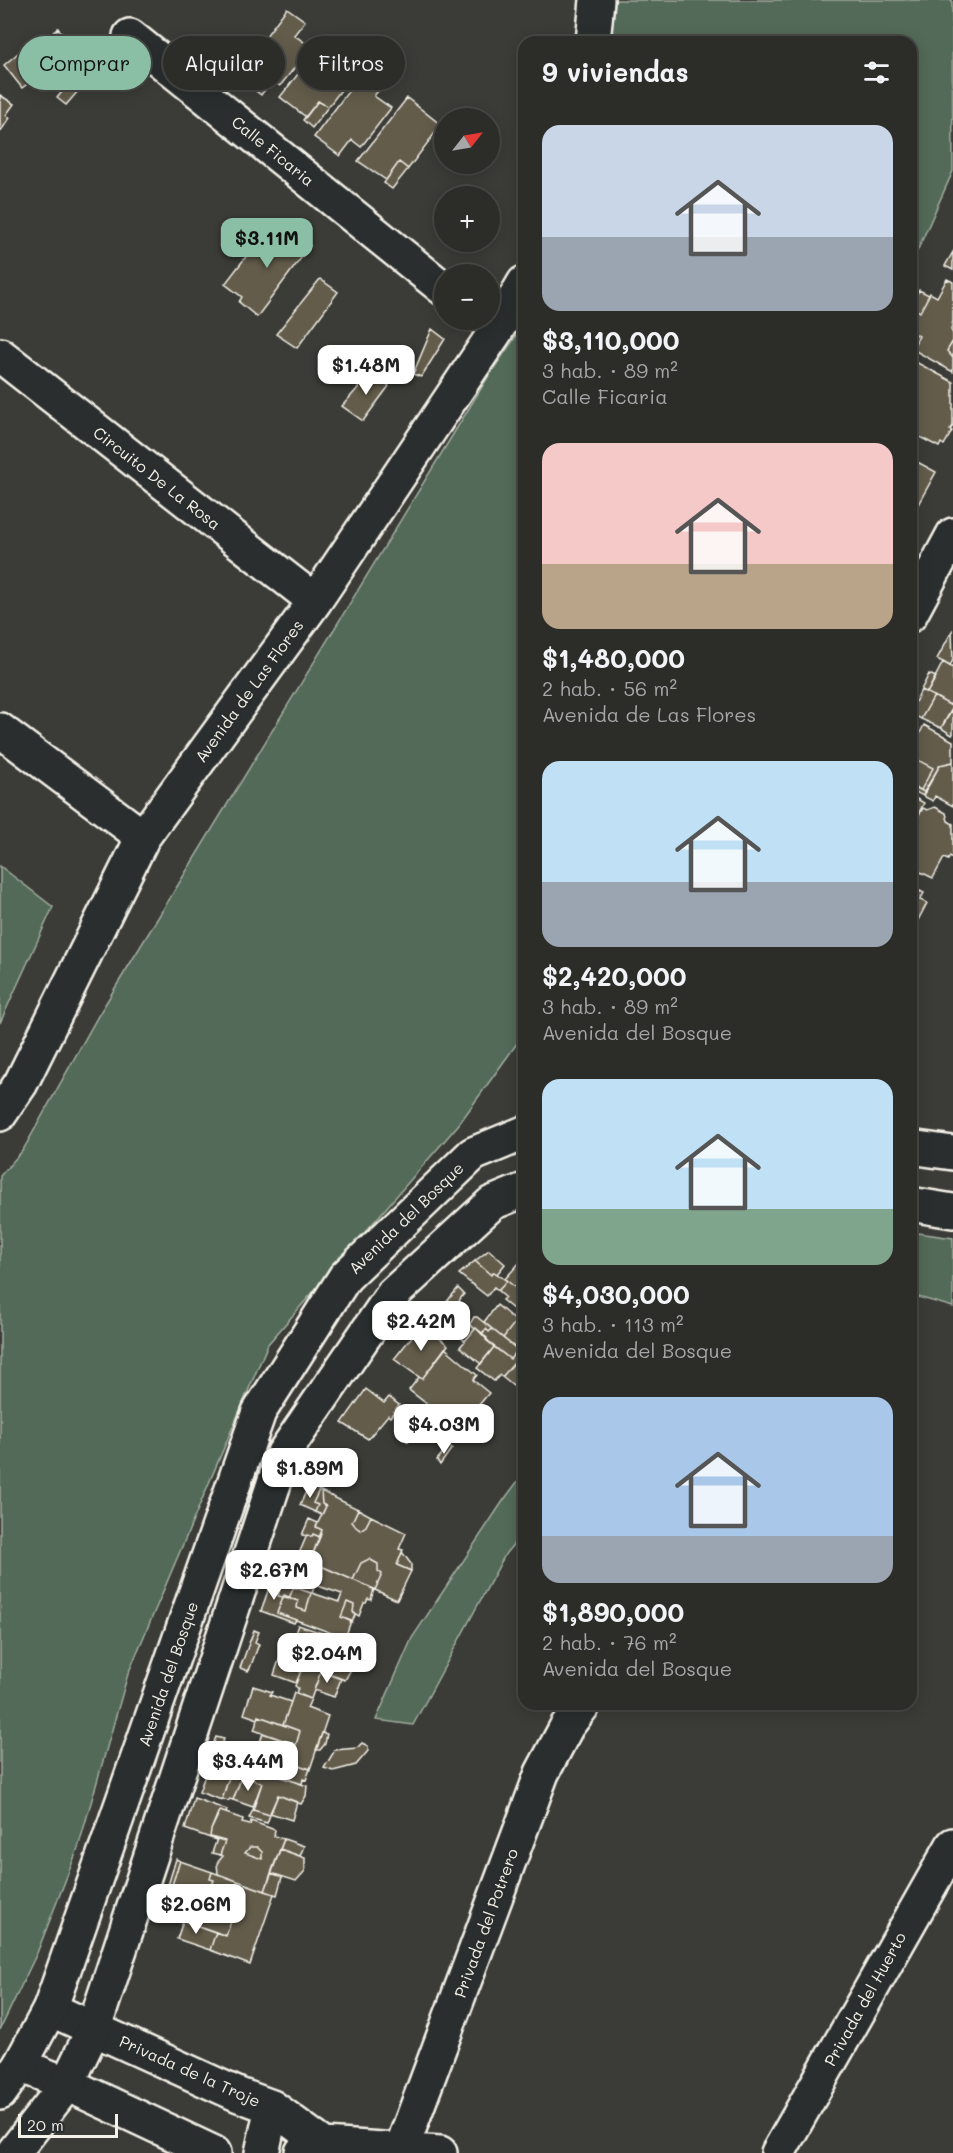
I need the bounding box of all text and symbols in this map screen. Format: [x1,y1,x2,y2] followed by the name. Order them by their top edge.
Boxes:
[18,36,151,90] chip: Comprar
[163,36,285,90] chip: Alquilar
[297,36,405,90] chip: Filtros
[542,55,689,89] text: 9 viviendas
[860,56,893,89] icon: filters
[434,108,500,174] north arrow
[434,108,500,330] map controls
[228,111,319,190] street label: Calle Ficaria
[664,164,772,272] icon: home
[434,186,500,252] button: +
[218,218,316,269] pin: $3.11M
[235,224,299,250] text: $3.11M
[434,264,500,330] button: −
[542,323,680,357] text: $3,110,000
[317,345,415,396] pin: $1.48M
[332,351,400,377] text: $1.48M
[542,357,678,383] text: 3 hab. · 89 m²
[542,383,668,409] text: Calle Ficaria
[89,421,225,534] street label: Circuito De La Rosa
[664,482,772,590] icon: home
[190,615,307,766] street label: Avenida de Las Flores
[542,641,685,675] text: $1,480,000
[542,675,677,701] text: 2 hab. · 56 m²
[542,701,756,727] text: Avenida de Las Flores
[664,800,772,908] icon: home
[542,959,686,993] text: $2,420,000
[542,993,678,1019] text: 3 hab. · 89 m²
[542,1019,732,1045] text: Avenida del Bosque
[664,1118,772,1226] icon: home
[344,1157,468,1278] street label: Avenida del Bosque
[542,1277,690,1311] text: $4,030,000
[372,1301,470,1352] pin: $2.42M
[386,1307,456,1333] text: $2.42M
[542,1311,684,1337] text: 3 hab. · 113 m²
[542,1337,732,1363] text: Avenida del Bosque
[395,1404,493,1455] pin: $4.03M
[408,1410,480,1436] text: $4.03M
[664,1436,772,1544] icon: home
[261,1448,359,1499] pin: $1.89M
[276,1454,344,1480] text: $1.89M
[225,1550,323,1601] pin: $2.67M
[239,1556,309,1582] text: $2.67M
[542,1595,684,1629] text: $1,890,000
[133,1598,202,1749] street label: Avenida del Bosque
[542,1629,677,1655] text: 2 hab. · 76 m²
[278,1633,376,1684] pin: $2.04M
[291,1639,363,1665] text: $2.04M
[542,1655,732,1681] text: Avenida del Bosque
[199,1741,297,1792] pin: $3.44M
[212,1747,284,1773] text: $3.44M
[449,1845,522,2000] street label: Privada del Potrero
[147,1884,245,1935] pin: $2.06M
[161,1890,231,1916] text: $2.06M
[819,1928,910,2070] street label: Privada del Huerto
[116,2030,264,2111] street label: Privada de la Troje
[18,2111,118,2138] scale bar
[27,2114,64,2135] text: 20 m

